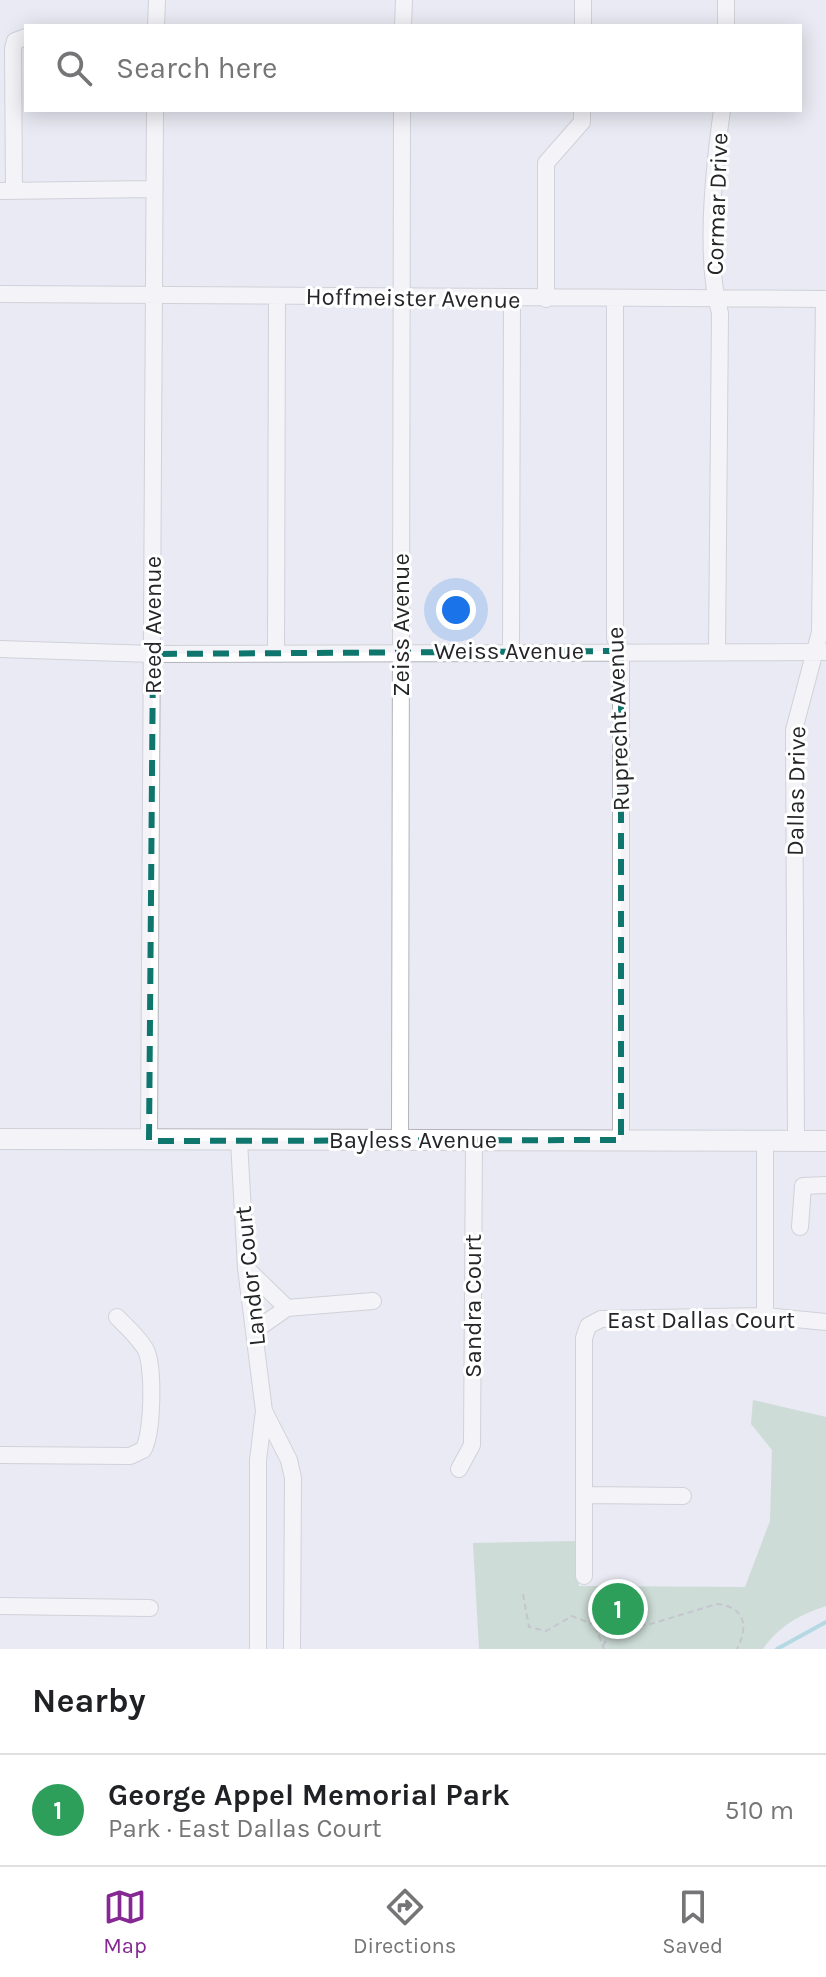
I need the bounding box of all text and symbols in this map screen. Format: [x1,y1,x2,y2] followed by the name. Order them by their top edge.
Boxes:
[24,24,802,112] search box
[52,46,96,90] icon: search
[116,50,277,86] text: Search here
[701,132,733,276] street label: Cormar Drive
[305,282,521,314] street label: Hoffmeister Avenue
[387,553,415,697] street label: Zeiss Avenue
[139,556,167,694] street label: Reed Avenue
[436,590,476,630] your location
[601,626,635,812] street label: Ruprecht Avenue
[434,637,584,665] street label: Weiss Avenue
[781,726,811,856] street label: Dallas Drive
[329,1126,497,1154] street label: Bayless Avenue
[229,1205,271,1347] street label: Landor Court
[459,1234,487,1378] street label: Sandra Court
[607,1306,795,1334] street label: East Dallas Court
[592,1579,644,1639] pin: 1
[32,1681,146,1721] text: Nearby
[108,1777,510,1813] text: George Appel Memorial Park
[53,1795,63,1826] text: 1
[725,1795,794,1826] text: 510 m
[108,1813,382,1844] text: Park · East Dallas Court
[103,1885,147,1959] tab: Map
[353,1885,456,1959] tab: Directions
[662,1885,723,1959] tab: Saved

